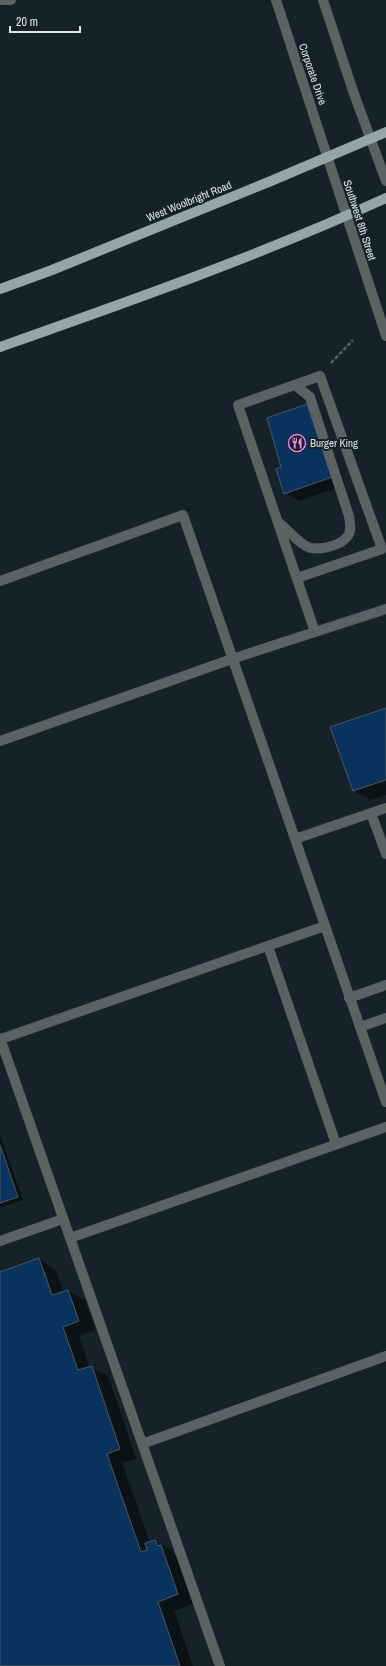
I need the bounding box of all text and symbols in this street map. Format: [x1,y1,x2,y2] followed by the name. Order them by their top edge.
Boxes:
[10,8,80,34] scale bar
[16,14,38,30] text: 20 m
[296,41,330,107] street label: Corporate Drive
[144,178,234,224] street label: West Woolbright Road
[340,178,380,262] street label: Southwest 8th Street
[287,433,307,453] restaurant icon: Burger King
[310,436,358,450] place label: Burger King

